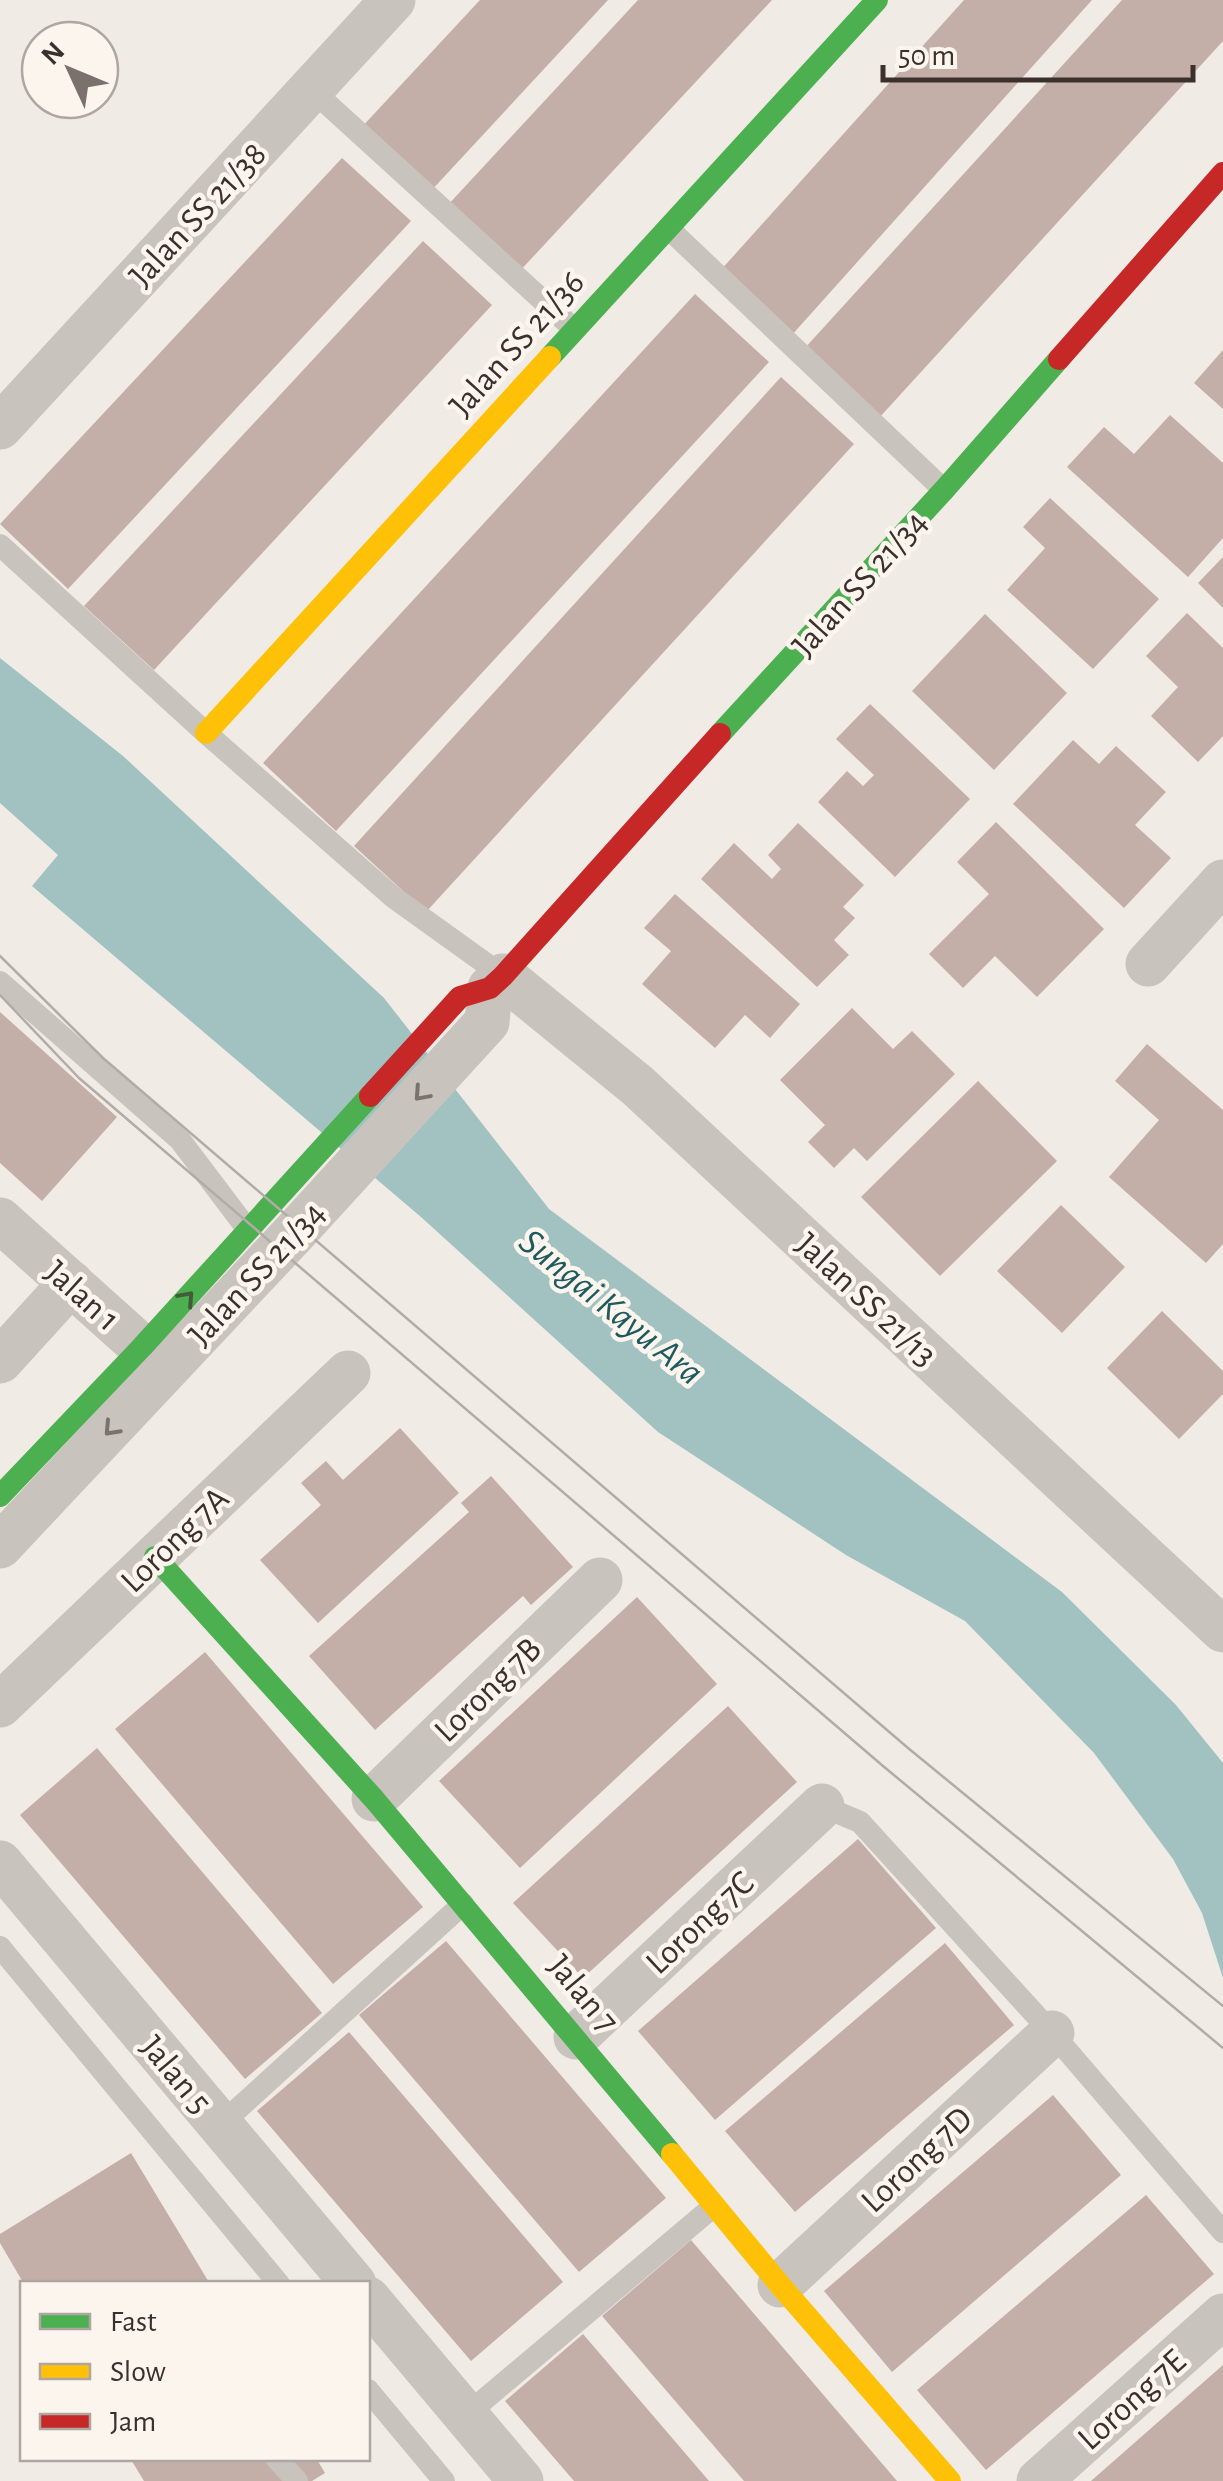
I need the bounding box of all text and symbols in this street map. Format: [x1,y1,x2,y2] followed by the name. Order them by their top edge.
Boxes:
[20,20,120,120] north arrow
[883,20,1193,82] scale bar
[37,37,70,71] text: N
[898,41,955,71] text: 50 m
[123,136,273,294] street label: Jalan SS 21/38
[443,265,591,423] street label: Jalan SS 21/36
[786,504,934,664] street label: Jalan SS 21/34
[415,1082,433,1100] one-way arrow
[182,1195,332,1353] street label: Jalan SS 21/34
[512,1222,710,1393] water label: Sungai Kayu Ara
[789,1227,943,1374] street label: Jalan SS 21/13
[38,1254,126,1338] street label: Jalan 1
[175,1291,193,1310] one-way arrow
[105,1417,123,1435] one-way arrow
[114,1481,236,1599] street label: Lorong 7A
[428,1631,548,1749] street label: Lorong 7B
[640,1865,760,1981] street label: Lorong 7C
[541,1949,625,2039] street label: Jalan 7
[134,2030,218,2120] street label: Jalan 5
[855,2101,979,2220] street label: Lorong 7D
[20,2281,370,2461] legend
[110,2307,157,2337] text: Fast
[1071,2343,1193,2457] street label: Lorong 7E
[110,2357,166,2387] text: Slow
[110,2407,156,2437] text: Jam

